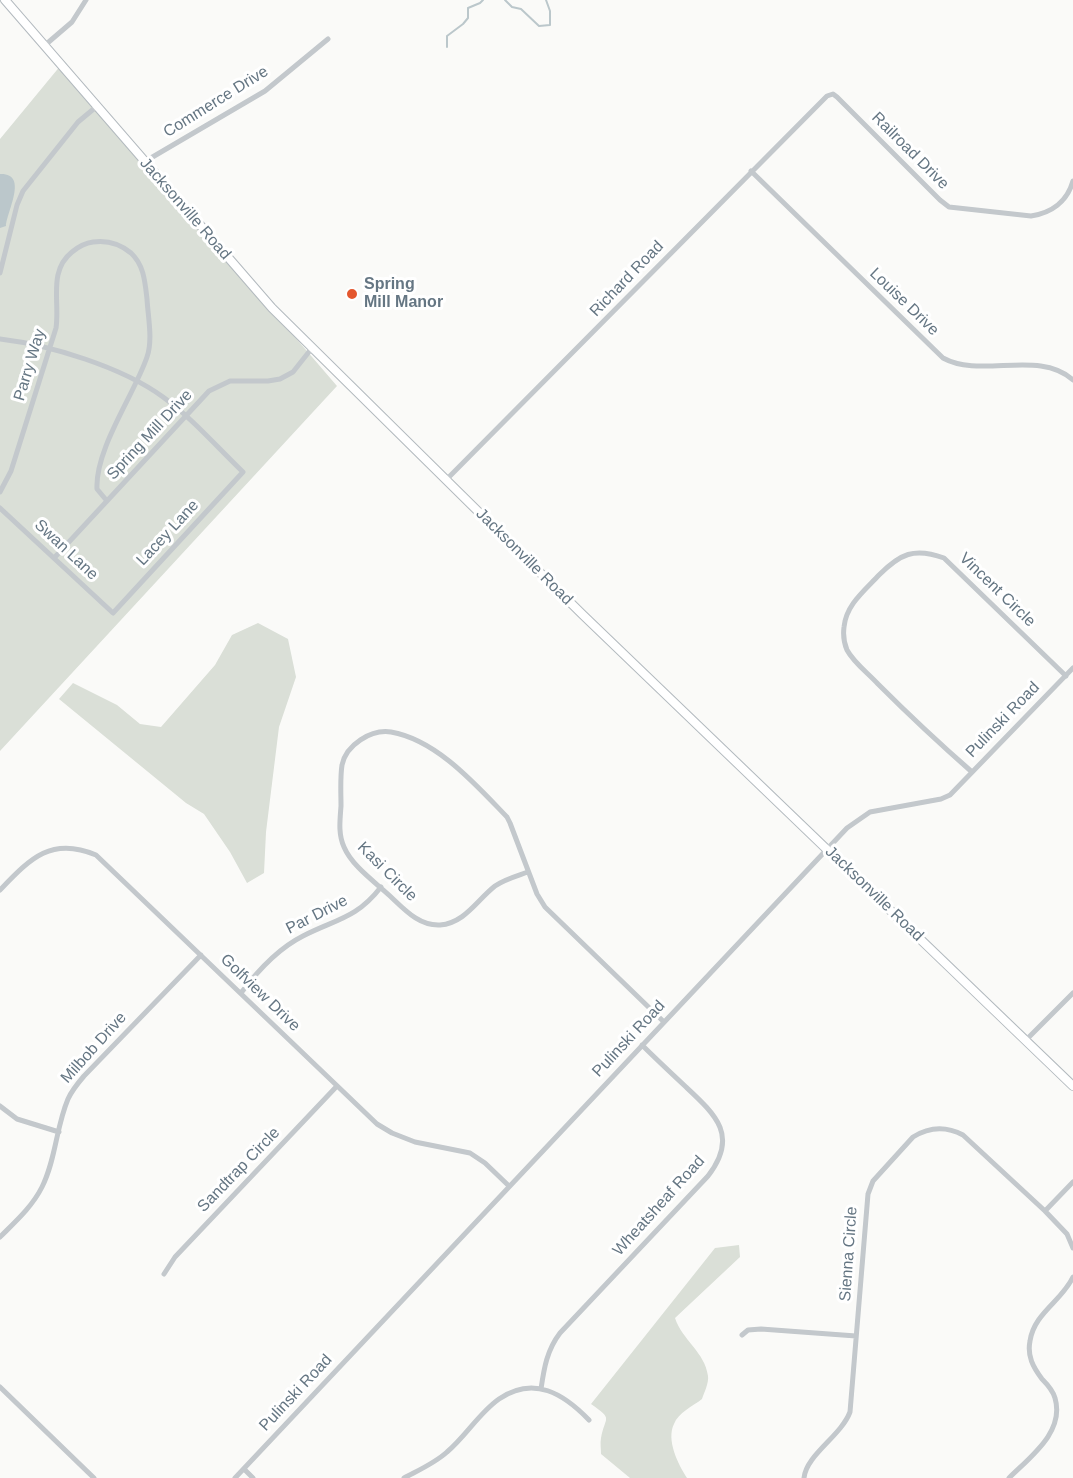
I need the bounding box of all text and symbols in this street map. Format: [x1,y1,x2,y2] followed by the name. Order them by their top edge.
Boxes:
[160,62,272,142] street label: Commerce Drive
[867,108,953,194] street label: Railroad Drive
[135,154,235,264] street label: Jacksonville Road
[586,237,668,321] street label: Richard Road
[865,264,943,340] street label: Louise Drive
[364,275,443,313] place label: Spring Mill Manor
[345,287,359,301] marker: Spring Mill Manor
[10,327,50,403] street label: Parry Way
[103,386,197,484] street label: Spring Mill Drive
[133,496,203,570] street label: Lacey Lane
[472,505,576,609] street label: Jacksonville Road
[30,516,102,584] street label: Swan Lane
[955,549,1039,631] street label: Vincent Circle
[962,678,1044,762] street label: Pulinski Road
[353,838,421,906] street label: Kasi Circle
[821,842,927,946] street label: Jacksonville Road
[283,891,351,939] street label: Par Drive
[216,950,304,1036] street label: Golfview Drive
[589,997,669,1081] street label: Pulinski Road
[57,1009,131,1087] street label: Milbob Drive
[194,1124,284,1216] street label: Sandtrap Circle
[609,1152,709,1260] street label: Wheatsheaf Road
[836,1206,862,1302] street label: Sienna Circle
[256,1351,336,1435] street label: Pulinski Road

